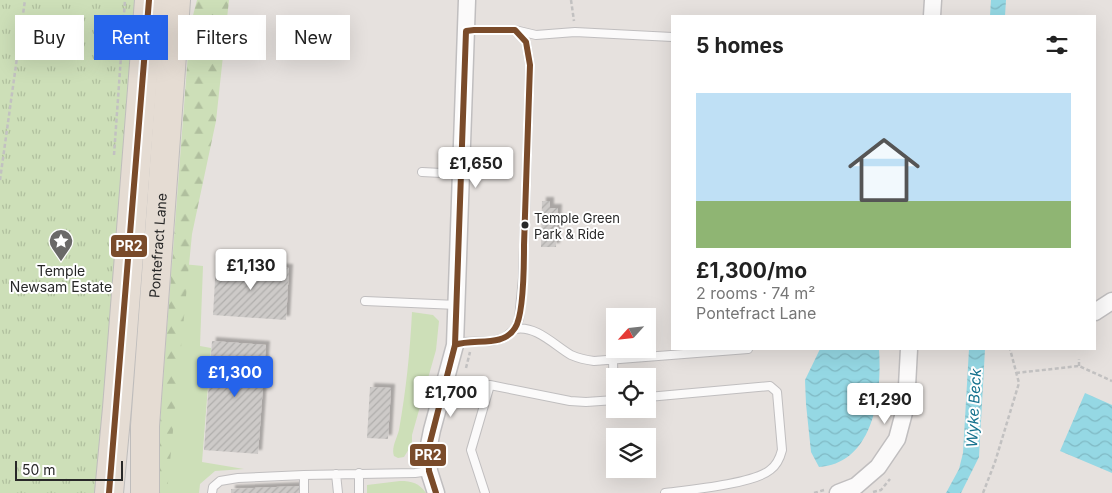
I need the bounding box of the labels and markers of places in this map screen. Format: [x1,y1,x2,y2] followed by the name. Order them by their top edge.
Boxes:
[435,146,517,189] pin: £1,650
[534,210,620,242] place label: Temple Green Park & Ride
[520,220,530,230] marker: Temple Green Park & Ride
[48,228,74,262] place icon: Temple Newsam Estate
[210,248,292,291] pin: £1,130
[10,262,112,295] place label: Temple Newsam Estate
[194,356,276,398] pin: £1,300
[410,376,492,418] pin: £1,700
[844,382,926,425] pin: £1,290

